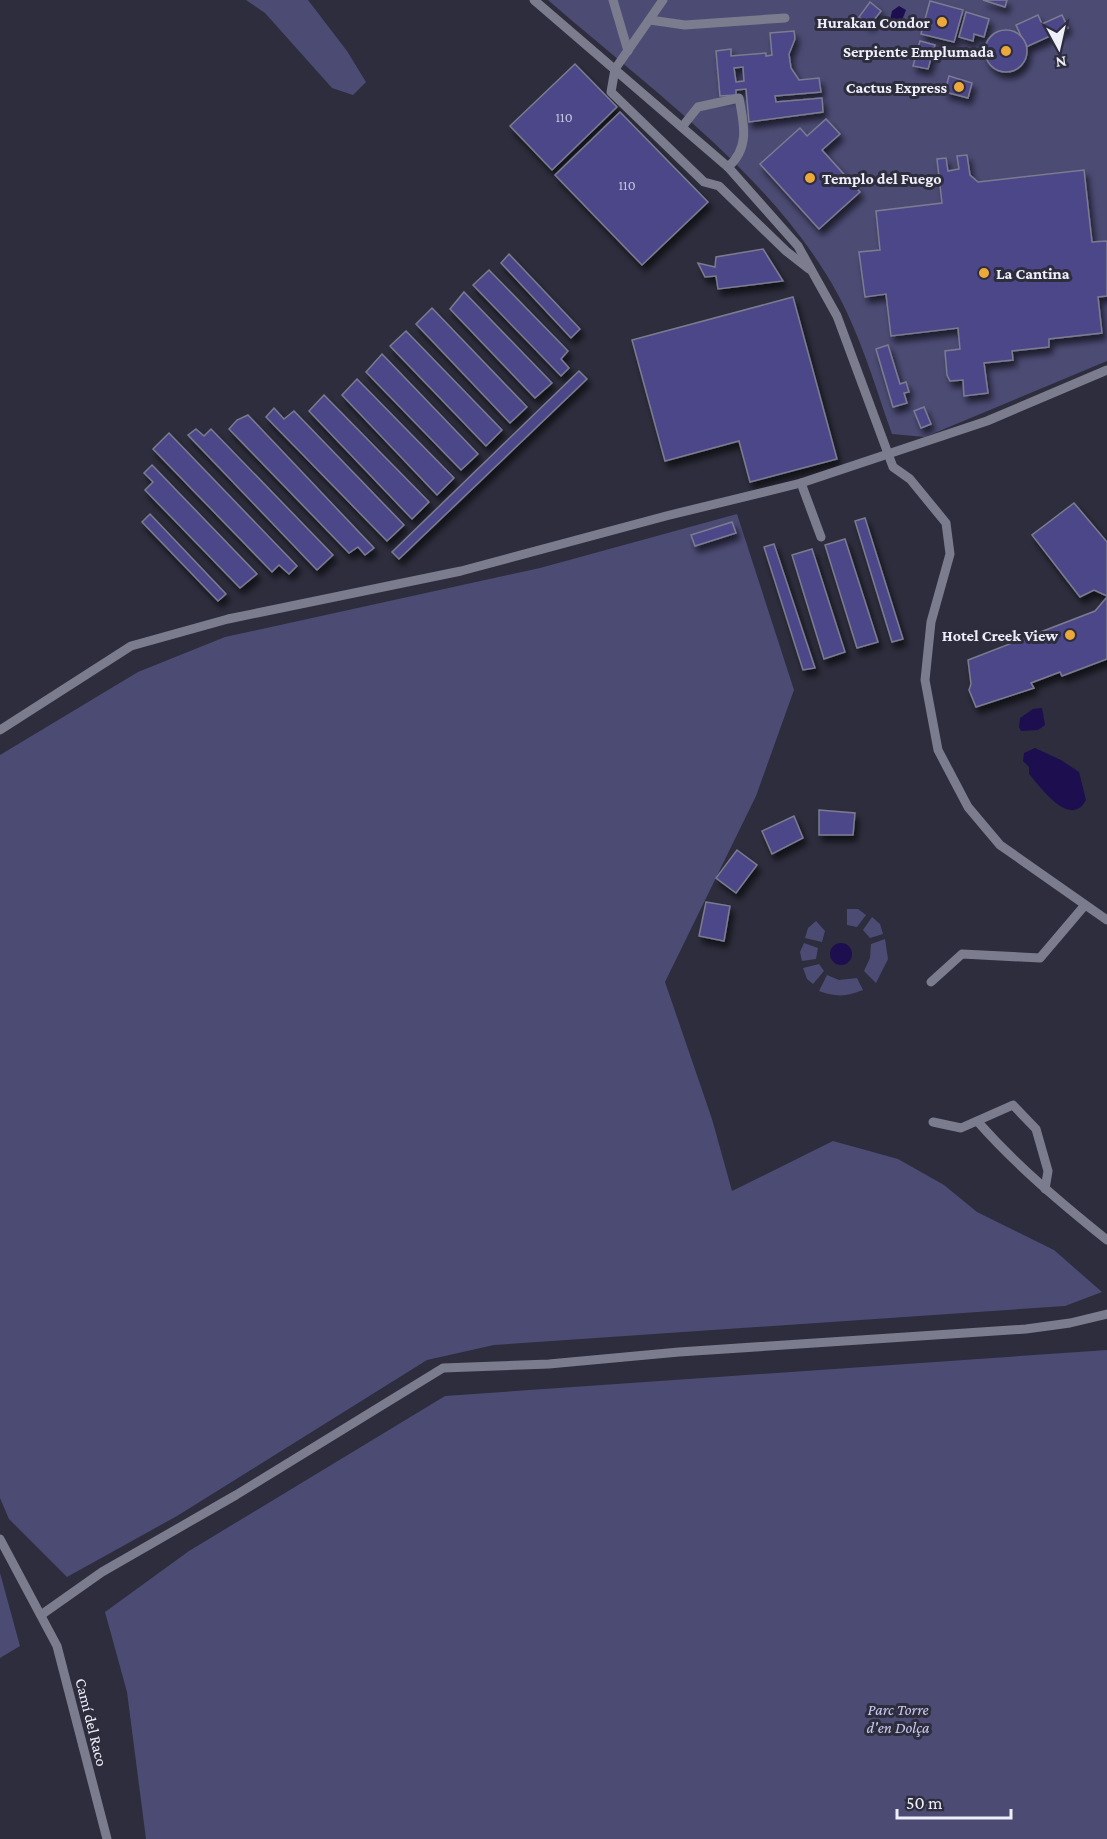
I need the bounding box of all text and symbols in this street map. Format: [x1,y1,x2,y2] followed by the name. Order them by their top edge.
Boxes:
[817,14,931,31] place label: Hurakan Condor
[935,15,949,29] marker: Hurakan Condor
[1029,18,1089,78] north arrow
[843,43,994,60] place label: Serpiente Emplumada
[999,44,1013,58] marker: Serpiente Emplumada
[1054,53,1068,72] text: N
[846,79,947,96] place label: Cactus Express
[952,80,966,94] marker: Cactus Express
[555,109,573,125] house number: 110
[822,170,942,187] place label: Templo del Fuego
[803,171,817,185] marker: Templo del Fuego
[618,177,636,193] house number: 110
[996,265,1070,282] place label: La Cantina
[977,266,991,280] marker: La Cantina
[942,627,1058,644] place label: Hotel Creek View
[1063,628,1077,642] marker: Hotel Creek View
[72,1676,111,1768] street label: Camí del Raco
[867,1701,930,1737] park label: Parc Torre d'en Dolça
[897,1782,1011,1820] scale bar
[906,1793,943,1813] text: 50 m

